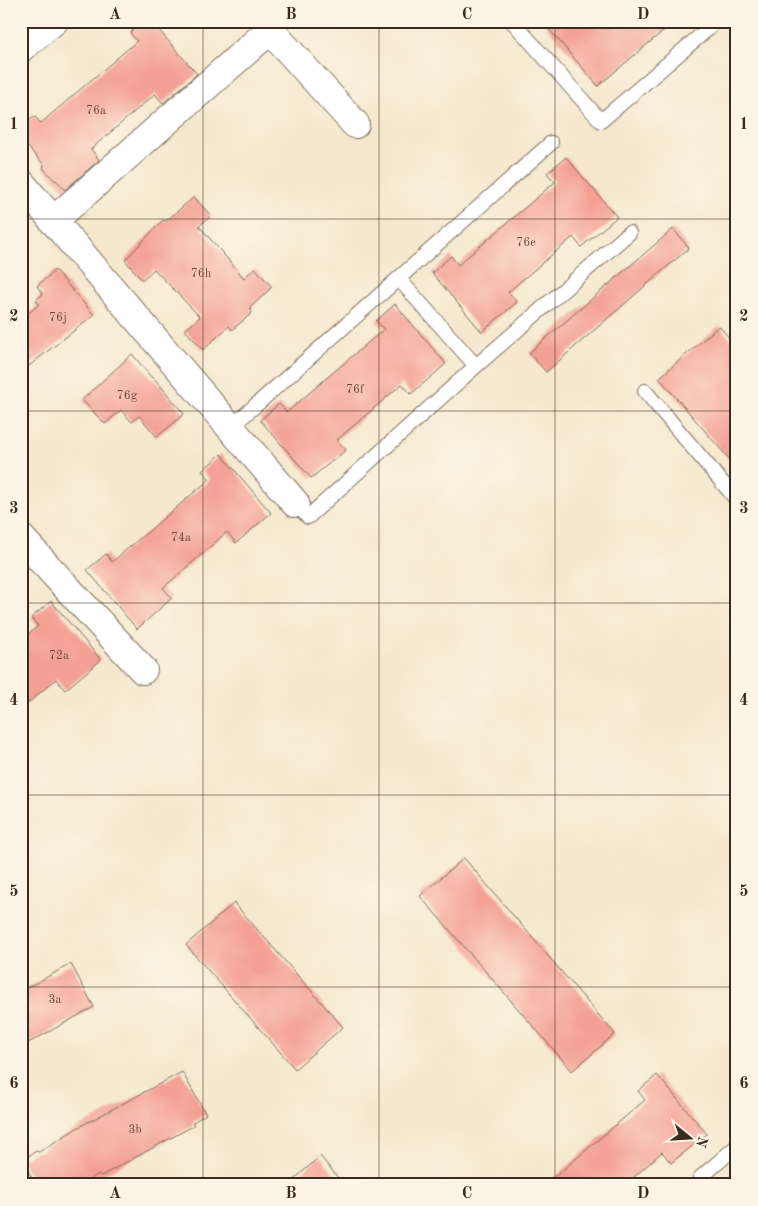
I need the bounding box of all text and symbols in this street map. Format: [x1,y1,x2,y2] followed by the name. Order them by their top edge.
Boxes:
[109,7,121,23] text: A
[285,7,297,23] text: B
[462,7,472,23] text: C
[637,7,649,23] text: D
[86,105,106,117] house number: 76a
[9,117,19,133] text: 1
[739,117,749,133] text: 1
[516,237,536,249] house number: 76e
[191,268,212,280] house number: 76h
[9,309,19,325] text: 2
[739,309,749,325] text: 2
[49,312,67,324] house number: 76j
[346,384,365,396] house number: 76f
[117,390,138,402] house number: 76g
[9,501,19,517] text: 3
[739,501,749,517] text: 3
[171,532,191,544] house number: 74a
[49,650,69,662] house number: 72a
[9,693,19,709] text: 4
[739,693,749,709] text: 4
[9,884,19,900] text: 5
[739,884,749,900] text: 5
[49,994,62,1006] house number: 3a
[9,1076,19,1092] text: 6
[739,1076,749,1092] text: 6
[666,1114,716,1164] north arrow
[128,1124,142,1136] house number: 3b
[693,1134,710,1149] text: N
[109,1186,121,1202] text: A
[285,1186,297,1202] text: B
[462,1186,472,1202] text: C
[637,1186,649,1202] text: D

